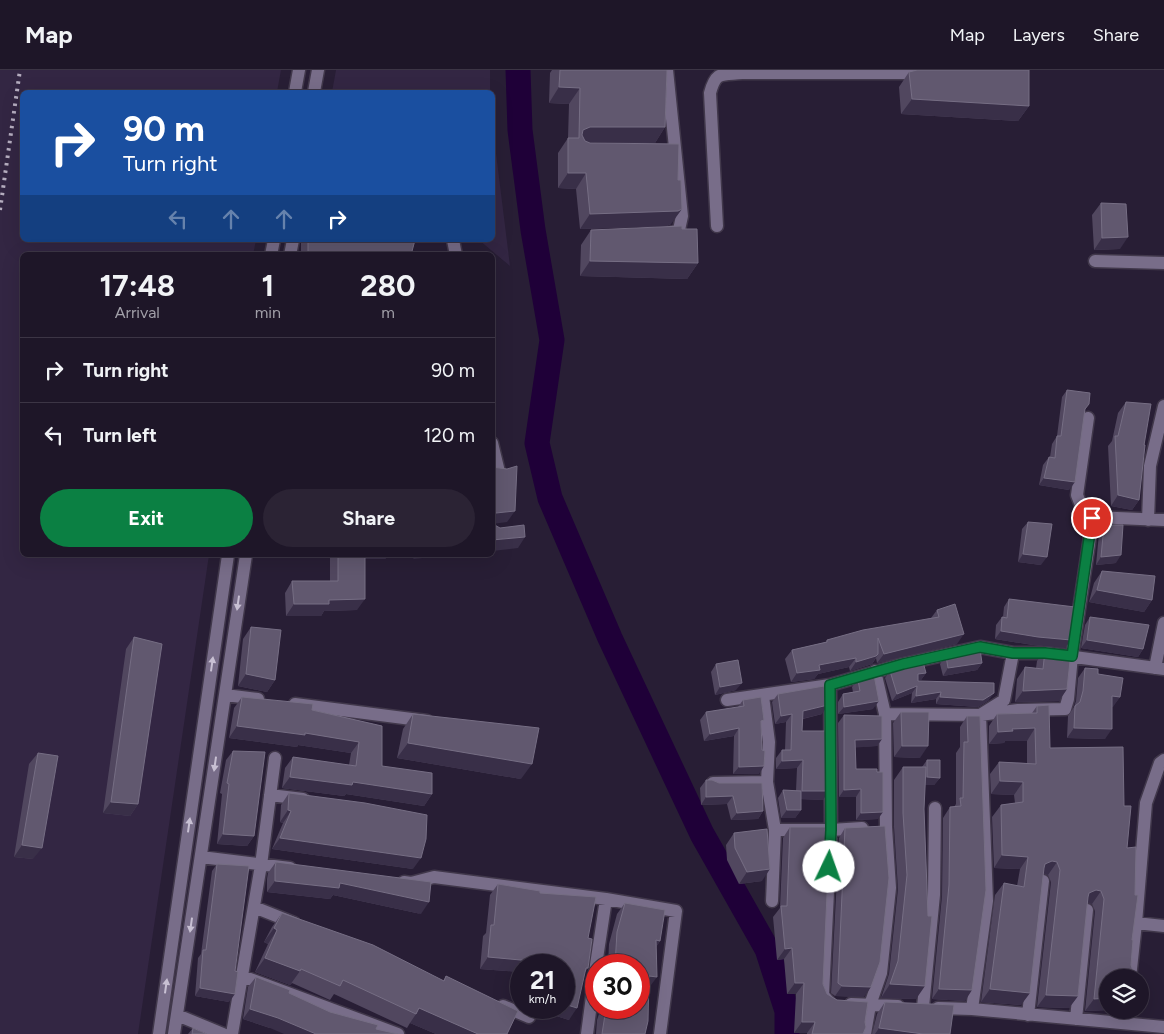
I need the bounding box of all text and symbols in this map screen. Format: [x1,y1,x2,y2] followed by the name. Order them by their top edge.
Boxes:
[25,20,73,49] text: Map
[950,24,985,46] text: Map
[1013,24,1065,46] text: Layers
[1093,24,1139,46] text: Share
[123,108,205,150] text: 90 m
[40,110,105,175] icon: right
[123,150,218,177] text: Turn right
[164,205,192,233] icon: left
[217,205,245,233] icon: ahead
[270,205,298,233] icon: ahead
[323,205,351,233] icon: right
[99,267,175,304] text: 17:48
[261,267,274,304] text: 1
[360,267,416,304] text: 280
[115,303,160,322] text: Arrival
[255,303,281,322] text: min
[381,303,395,322] text: m
[40,356,68,384] icon: right
[83,359,169,382] text: Turn right
[431,359,475,382] text: 90 m
[40,421,68,449] icon: left
[83,424,157,447] text: Turn left
[423,424,475,447] text: 120 m
[40,489,253,547] button: Exit
[263,489,475,547] button: Share
[1071,497,1113,539] pin
[1078,504,1106,532] icon: arrive
[234,596,242,612] one-way arrow
[208,656,216,672] one-way arrow
[210,756,218,772] one-way arrow
[185,817,193,833] one-way arrow
[802,840,854,892] position arrow
[186,917,194,933] one-way arrow
[585,954,650,1019] speed limit sign: 30
[530,965,555,995] text: 21
[1099,969,1149,1019] map controls
[1099,969,1149,1019] button: layers
[162,977,170,993] one-way arrow
[529,992,556,1006] text: km/h

